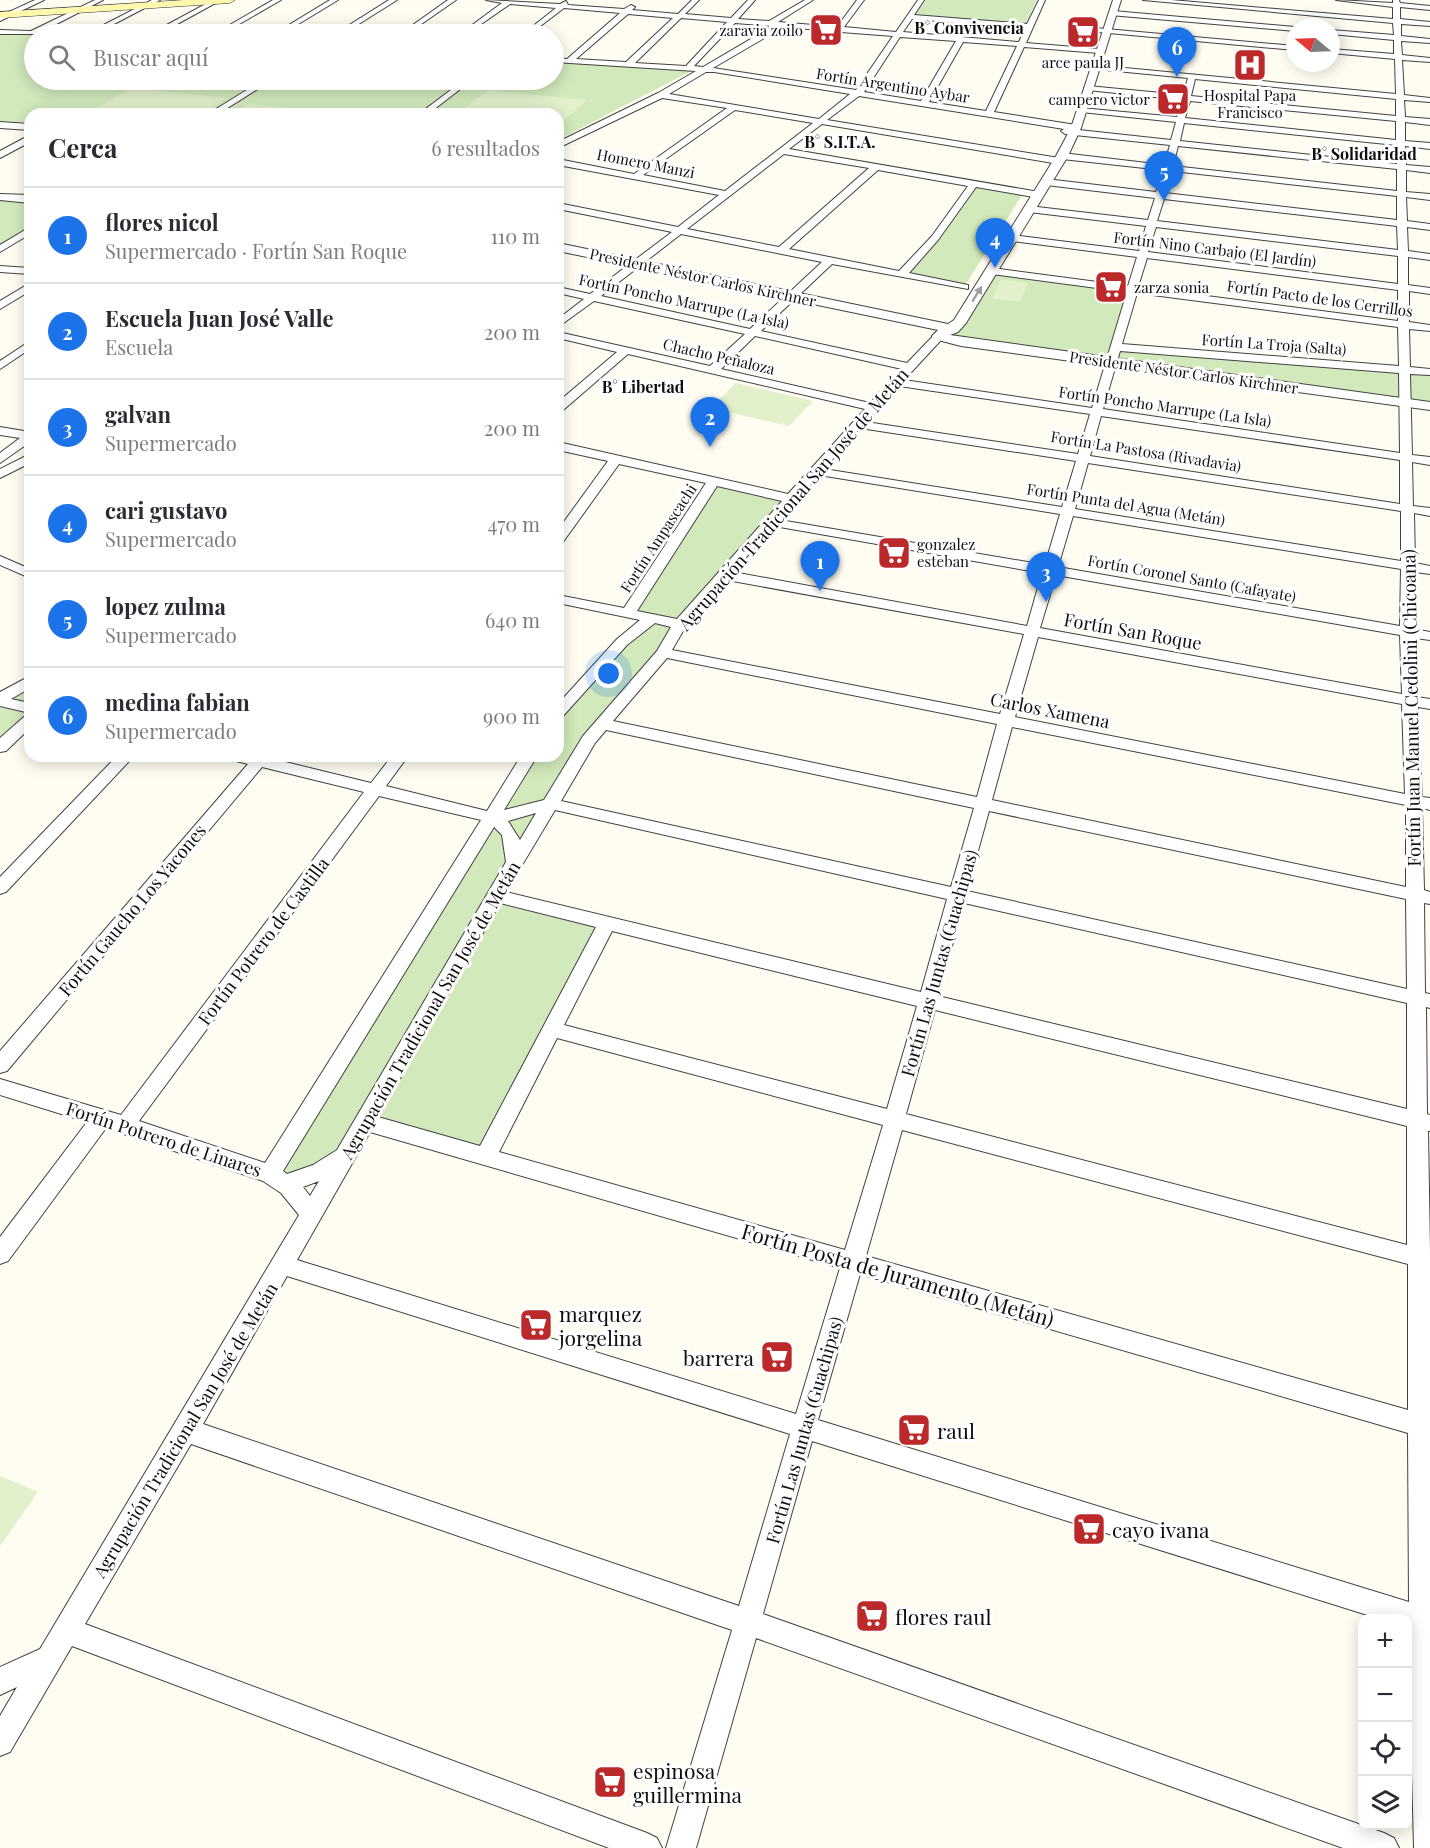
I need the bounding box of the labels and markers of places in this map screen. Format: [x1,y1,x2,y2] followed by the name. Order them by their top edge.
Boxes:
[808,12,844,48] supermarket icon: zaravia zoilo
[1065,14,1101,50] supermarket icon: arce paula JJ
[719,20,803,40] place label: zaravia zoilo
[1158,28,1196,77] pin: 6
[1232,47,1268,83] hospital icon: Hospital Papa Francisco
[1042,52,1124,72] place label: arce paula JJ
[1155,81,1191,117] supermarket icon: campero victor
[1204,85,1297,122] place label: Hospital Papa Francisco
[1048,89,1150,109] place label: campero victor
[1144,152,1184,201] pin: 5
[976,218,1014,268] pin: 4
[1093,269,1129,305] supermarket icon: zarza sonia
[1134,277,1210,297] place label: zarza sonia
[690,398,730,447] pin: 2
[917,534,975,571] place label: gonzalez esteban
[876,535,912,571] supermarket icon: gonzalez esteban
[800,542,840,591] pin: 1
[1026,552,1066,602] pin: 3
[558,1299,643,1351] place label: marquez jorgelina
[518,1307,554,1343] supermarket icon: marquez jorgelina
[759,1339,795,1375] supermarket icon: barrera
[683,1343,755,1371] place label: barrera
[896,1412,932,1448] supermarket icon: raul
[937,1416,975,1444] place label: raul
[1071,1511,1107,1547] supermarket icon: cayo ivana
[1112,1515,1210,1543] place label: cayo ivana
[854,1598,890,1634] supermarket icon: flores raul
[895,1602,992,1630] place label: flores raul
[633,1756,743,1808] place label: espinosa guillermina
[592,1764,628,1800] supermarket icon: espinosa guillermina

